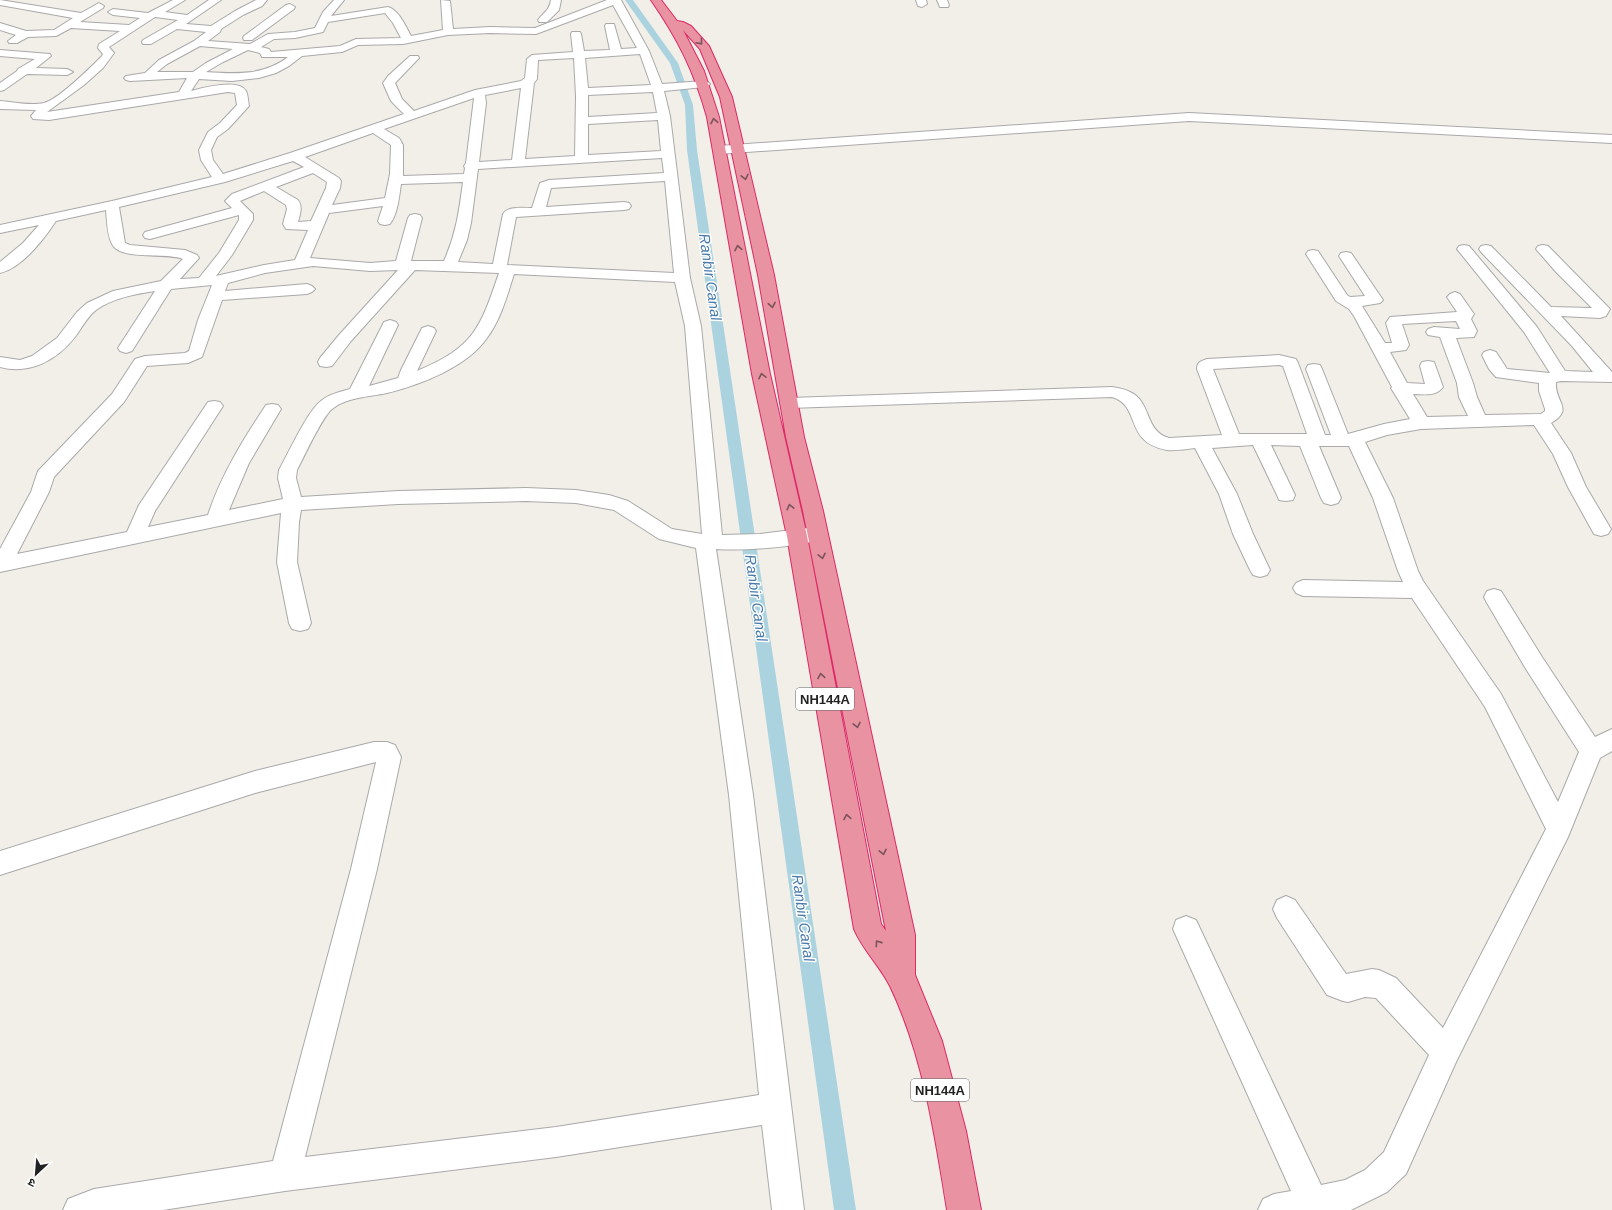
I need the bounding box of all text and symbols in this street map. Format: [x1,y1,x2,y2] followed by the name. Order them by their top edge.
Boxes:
[695,37,702,45] one-way arrow
[710,117,719,124] one-way arrow
[740,174,748,181] one-way arrow
[696,232,725,322] water label: Ranbir Canal
[735,245,743,251] one-way arrow
[767,302,775,308] one-way arrow
[758,373,766,379] one-way arrow
[786,504,795,511] one-way arrow
[742,553,771,643] water label: Ranbir Canal
[817,553,826,560] one-way arrow
[818,673,826,679] one-way arrow
[796,688,854,710] road number: NH144A
[852,722,861,728] one-way arrow
[844,814,852,821] one-way arrow
[879,849,887,855] one-way arrow
[789,873,818,963] water label: Ranbir Canal
[876,940,883,947] one-way arrow
[911,1079,969,1101] road number: NH144A
[16,1154,56,1194] north arrow
[26,1176,37,1190] text: उ

